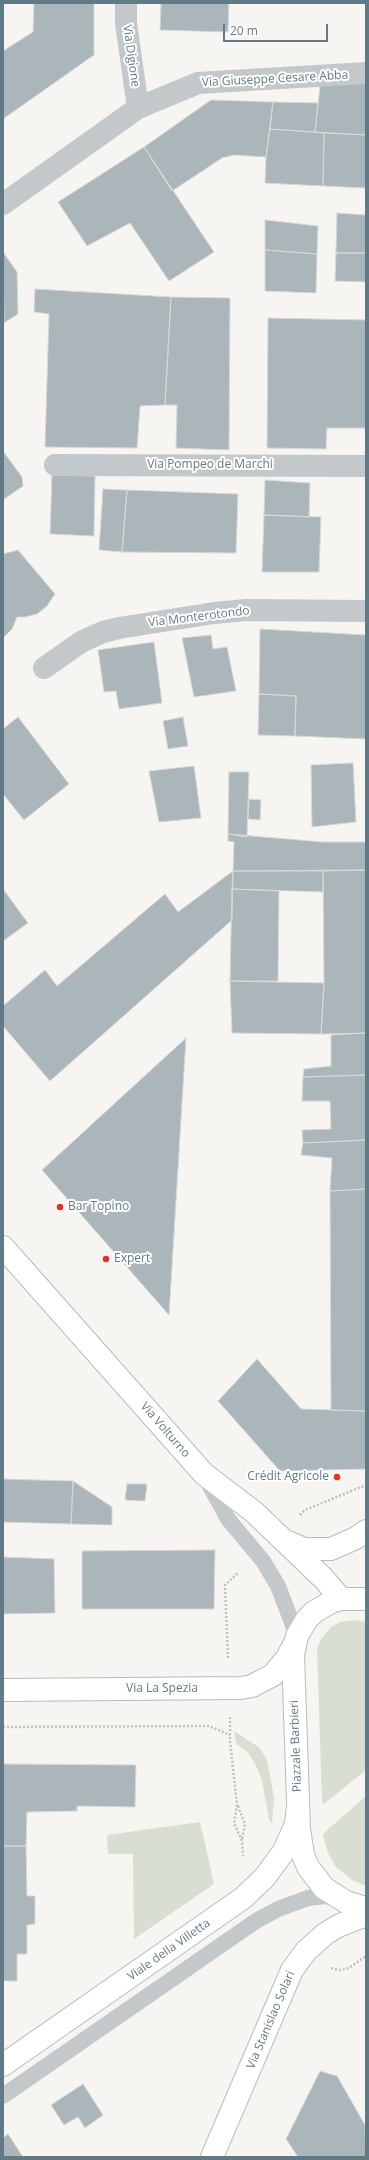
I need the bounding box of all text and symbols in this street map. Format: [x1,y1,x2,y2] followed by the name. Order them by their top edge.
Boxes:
[225,16,330,42] scale bar
[230,22,258,39] text: 20 m
[120,24,142,88] street label: Via Digione
[201,68,349,90] street label: Via Giuseppe Cesare Abba
[147,458,273,472] street label: Via Pompeo de Marchi
[148,604,250,630] street label: Via Monterotondo
[68,1200,129,1214] place label: Bar Topino
[55,1202,65,1212] marker: Bar Topino
[114,1252,150,1266] place label: Expert
[101,1254,111,1264] marker: Expert
[137,1399,193,1461] street label: Via Volturno
[247,1470,329,1484] place label: Crédit Agricole
[332,1472,342,1482] marker: Crédit Agricole
[126,1682,198,1696] street label: Via La Spezia
[287,1700,305,1792] street label: Piazzale Barbieri
[125,1916,213,1984] street label: Viale della Villetta
[244,1969,298,2071] street label: Via Stanislao Solari

